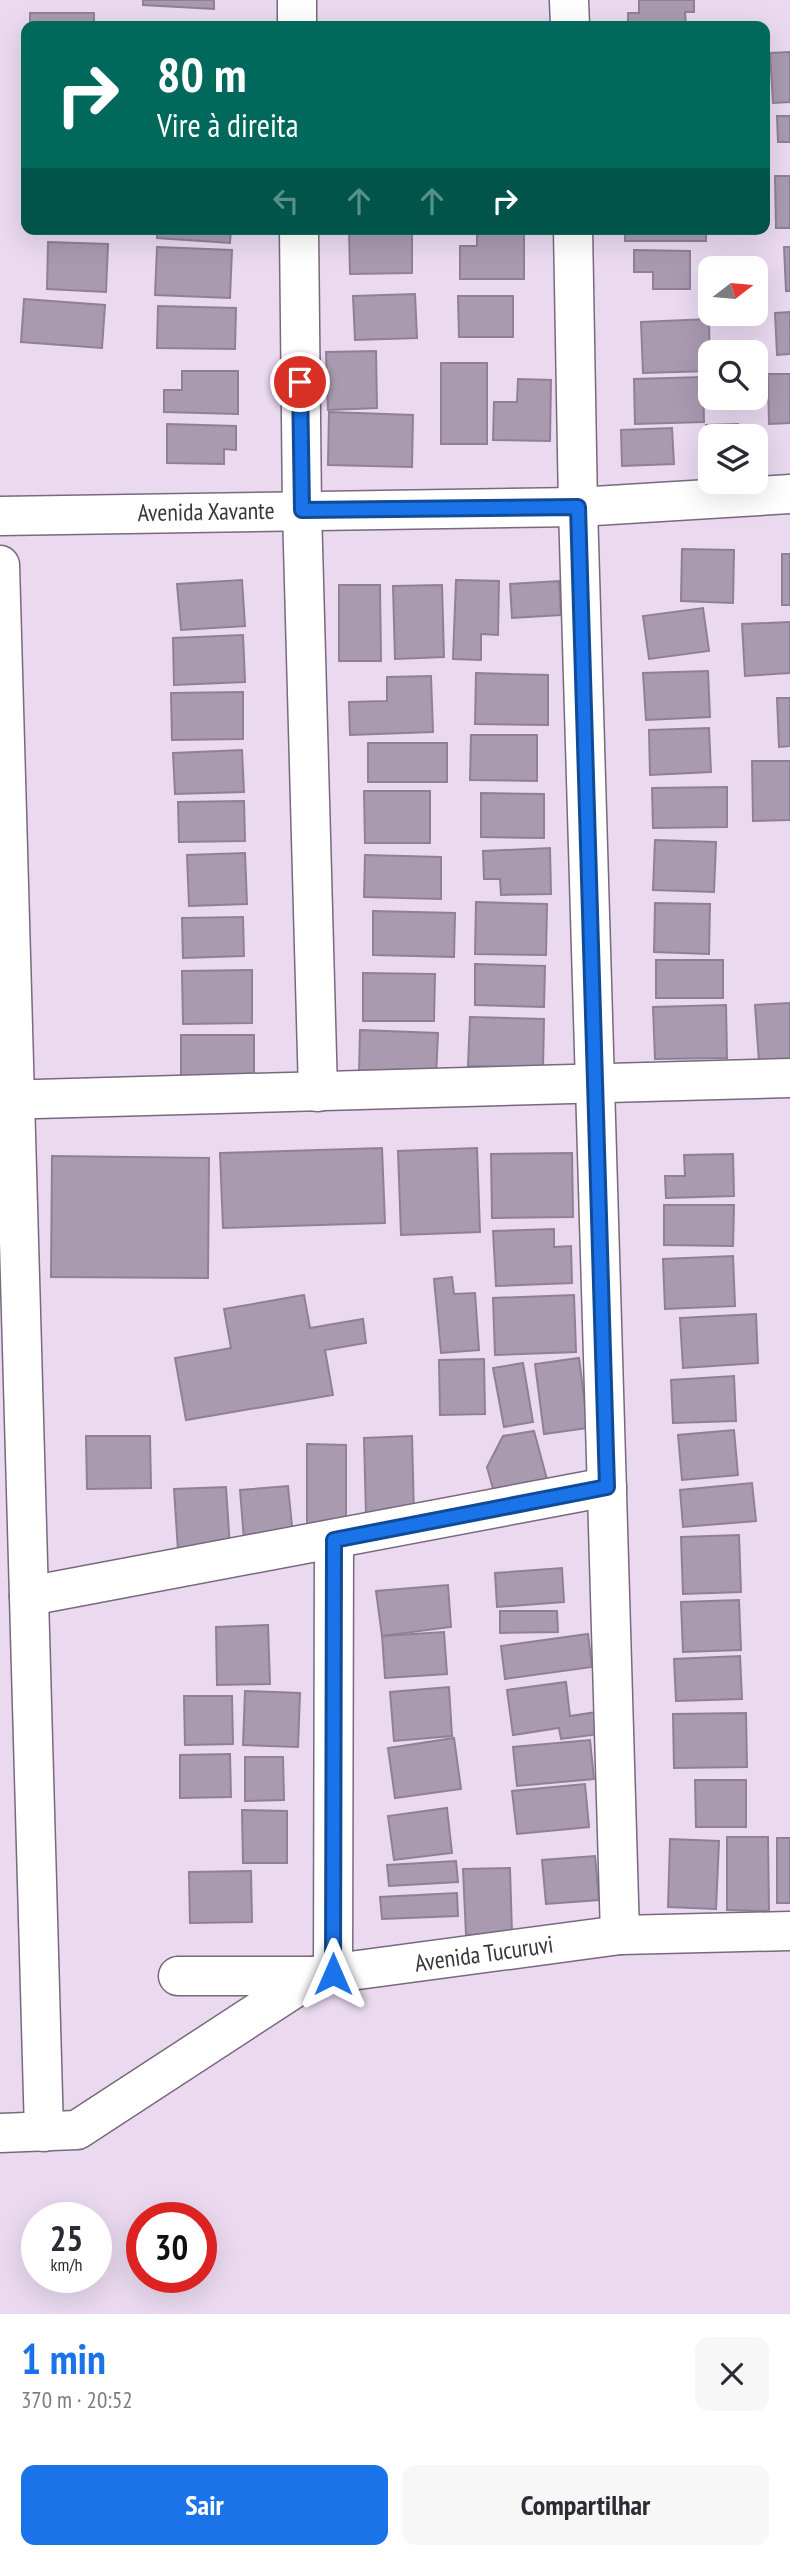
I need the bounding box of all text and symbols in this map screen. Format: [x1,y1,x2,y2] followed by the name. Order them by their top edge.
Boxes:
[157,42,246,106] text: 80 m
[42,49,133,140] icon: right
[157,104,298,146] text: Vire à direita
[267,182,305,220] icon: left
[340,182,378,220] icon: ahead
[413,182,451,220] icon: ahead
[486,182,524,220] icon: right
[698,256,768,326] north arrow
[698,256,768,494] map controls
[698,340,768,410] button: search
[270,352,330,412] pin
[281,363,319,401] icon: arrive
[698,424,768,494] button: layers
[137,495,275,528] street label: Avenida Xavante
[413,1928,555,1979] street label: Avenida Tucuruvi
[296,1937,370,2011] position arrow
[126,2202,217,2293] speed limit sign: 30
[50,2215,83,2261] text: 25
[51,2253,82,2276] text: km/h
[21,2331,106,2386] text: 1 min
[695,2337,769,2411] button: close
[21,2385,133,2414] text: 370 m · 20:52
[21,2465,388,2545] button: Sair
[402,2465,769,2545] button: Compartilhar

